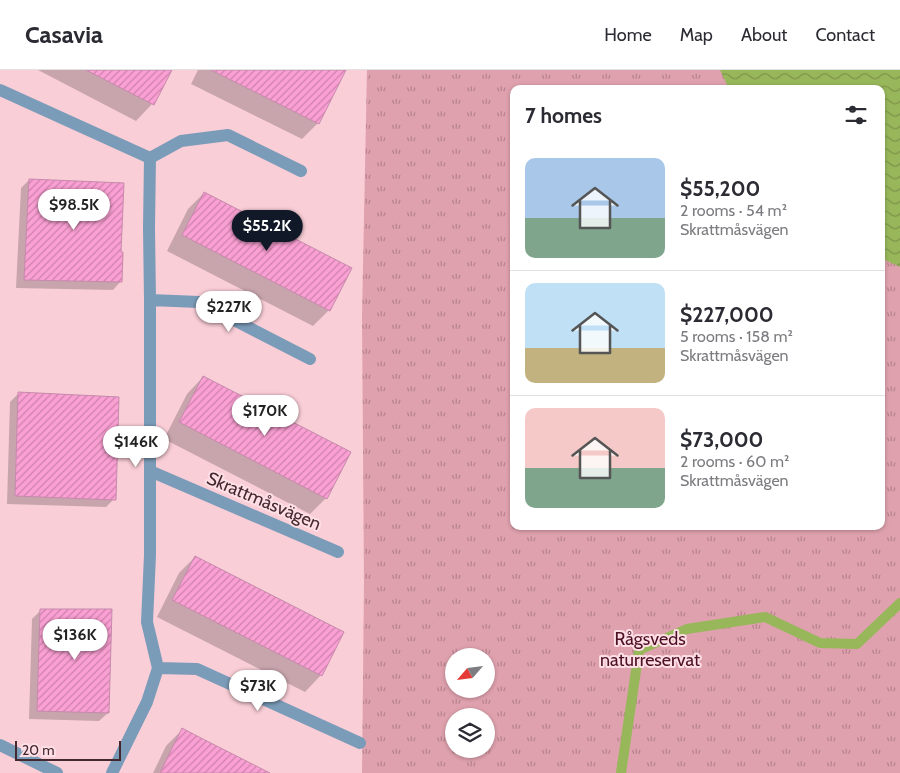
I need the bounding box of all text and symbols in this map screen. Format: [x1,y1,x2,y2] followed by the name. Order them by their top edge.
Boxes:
[25,20,103,49] text: Casavia
[604,24,652,46] text: Home
[680,24,713,46] text: Map
[741,24,787,46] text: About
[815,24,875,46] text: Contact
[842,101,870,129] icon: filters
[525,103,602,128] text: 7 homes
[680,176,760,201] text: $55,200
[565,178,625,238] icon: home
[33,189,115,231] pin: $98.5K
[49,195,99,214] text: $98.5K
[680,201,787,220] text: 2 rooms · 54 m²
[226,210,308,252] pin: $55.2K
[243,216,291,235] text: $55.2K
[680,220,789,239] text: Skrattmåsvägen
[194,290,264,333] pin: $227K
[207,297,251,316] text: $227K
[680,302,774,327] text: $227,000
[565,303,625,363] icon: home
[680,327,793,346] text: 5 rooms · 158 m²
[680,346,789,365] text: Skrattmåsvägen
[230,394,300,437] pin: $170K
[243,401,287,420] text: $170K
[101,426,171,468] pin: $146K
[680,427,763,452] text: $73,000
[565,428,625,488] icon: home
[114,432,158,451] text: $146K
[680,452,789,471] text: 2 rooms · 60 m²
[203,467,325,535] street label: Skrattmåsvägen
[680,471,789,490] text: Skrattmåsvägen
[40,618,110,661] pin: $136K
[54,625,96,644] text: $136K
[600,628,700,671] park label: Rågsveds naturreservat
[445,648,495,698] north arrow
[445,648,495,758] map controls
[228,670,288,712] pin: $73K
[240,676,276,695] text: $73K
[445,708,495,758] button: layers
[15,738,121,761] scale bar
[22,741,55,759] text: 20 m

